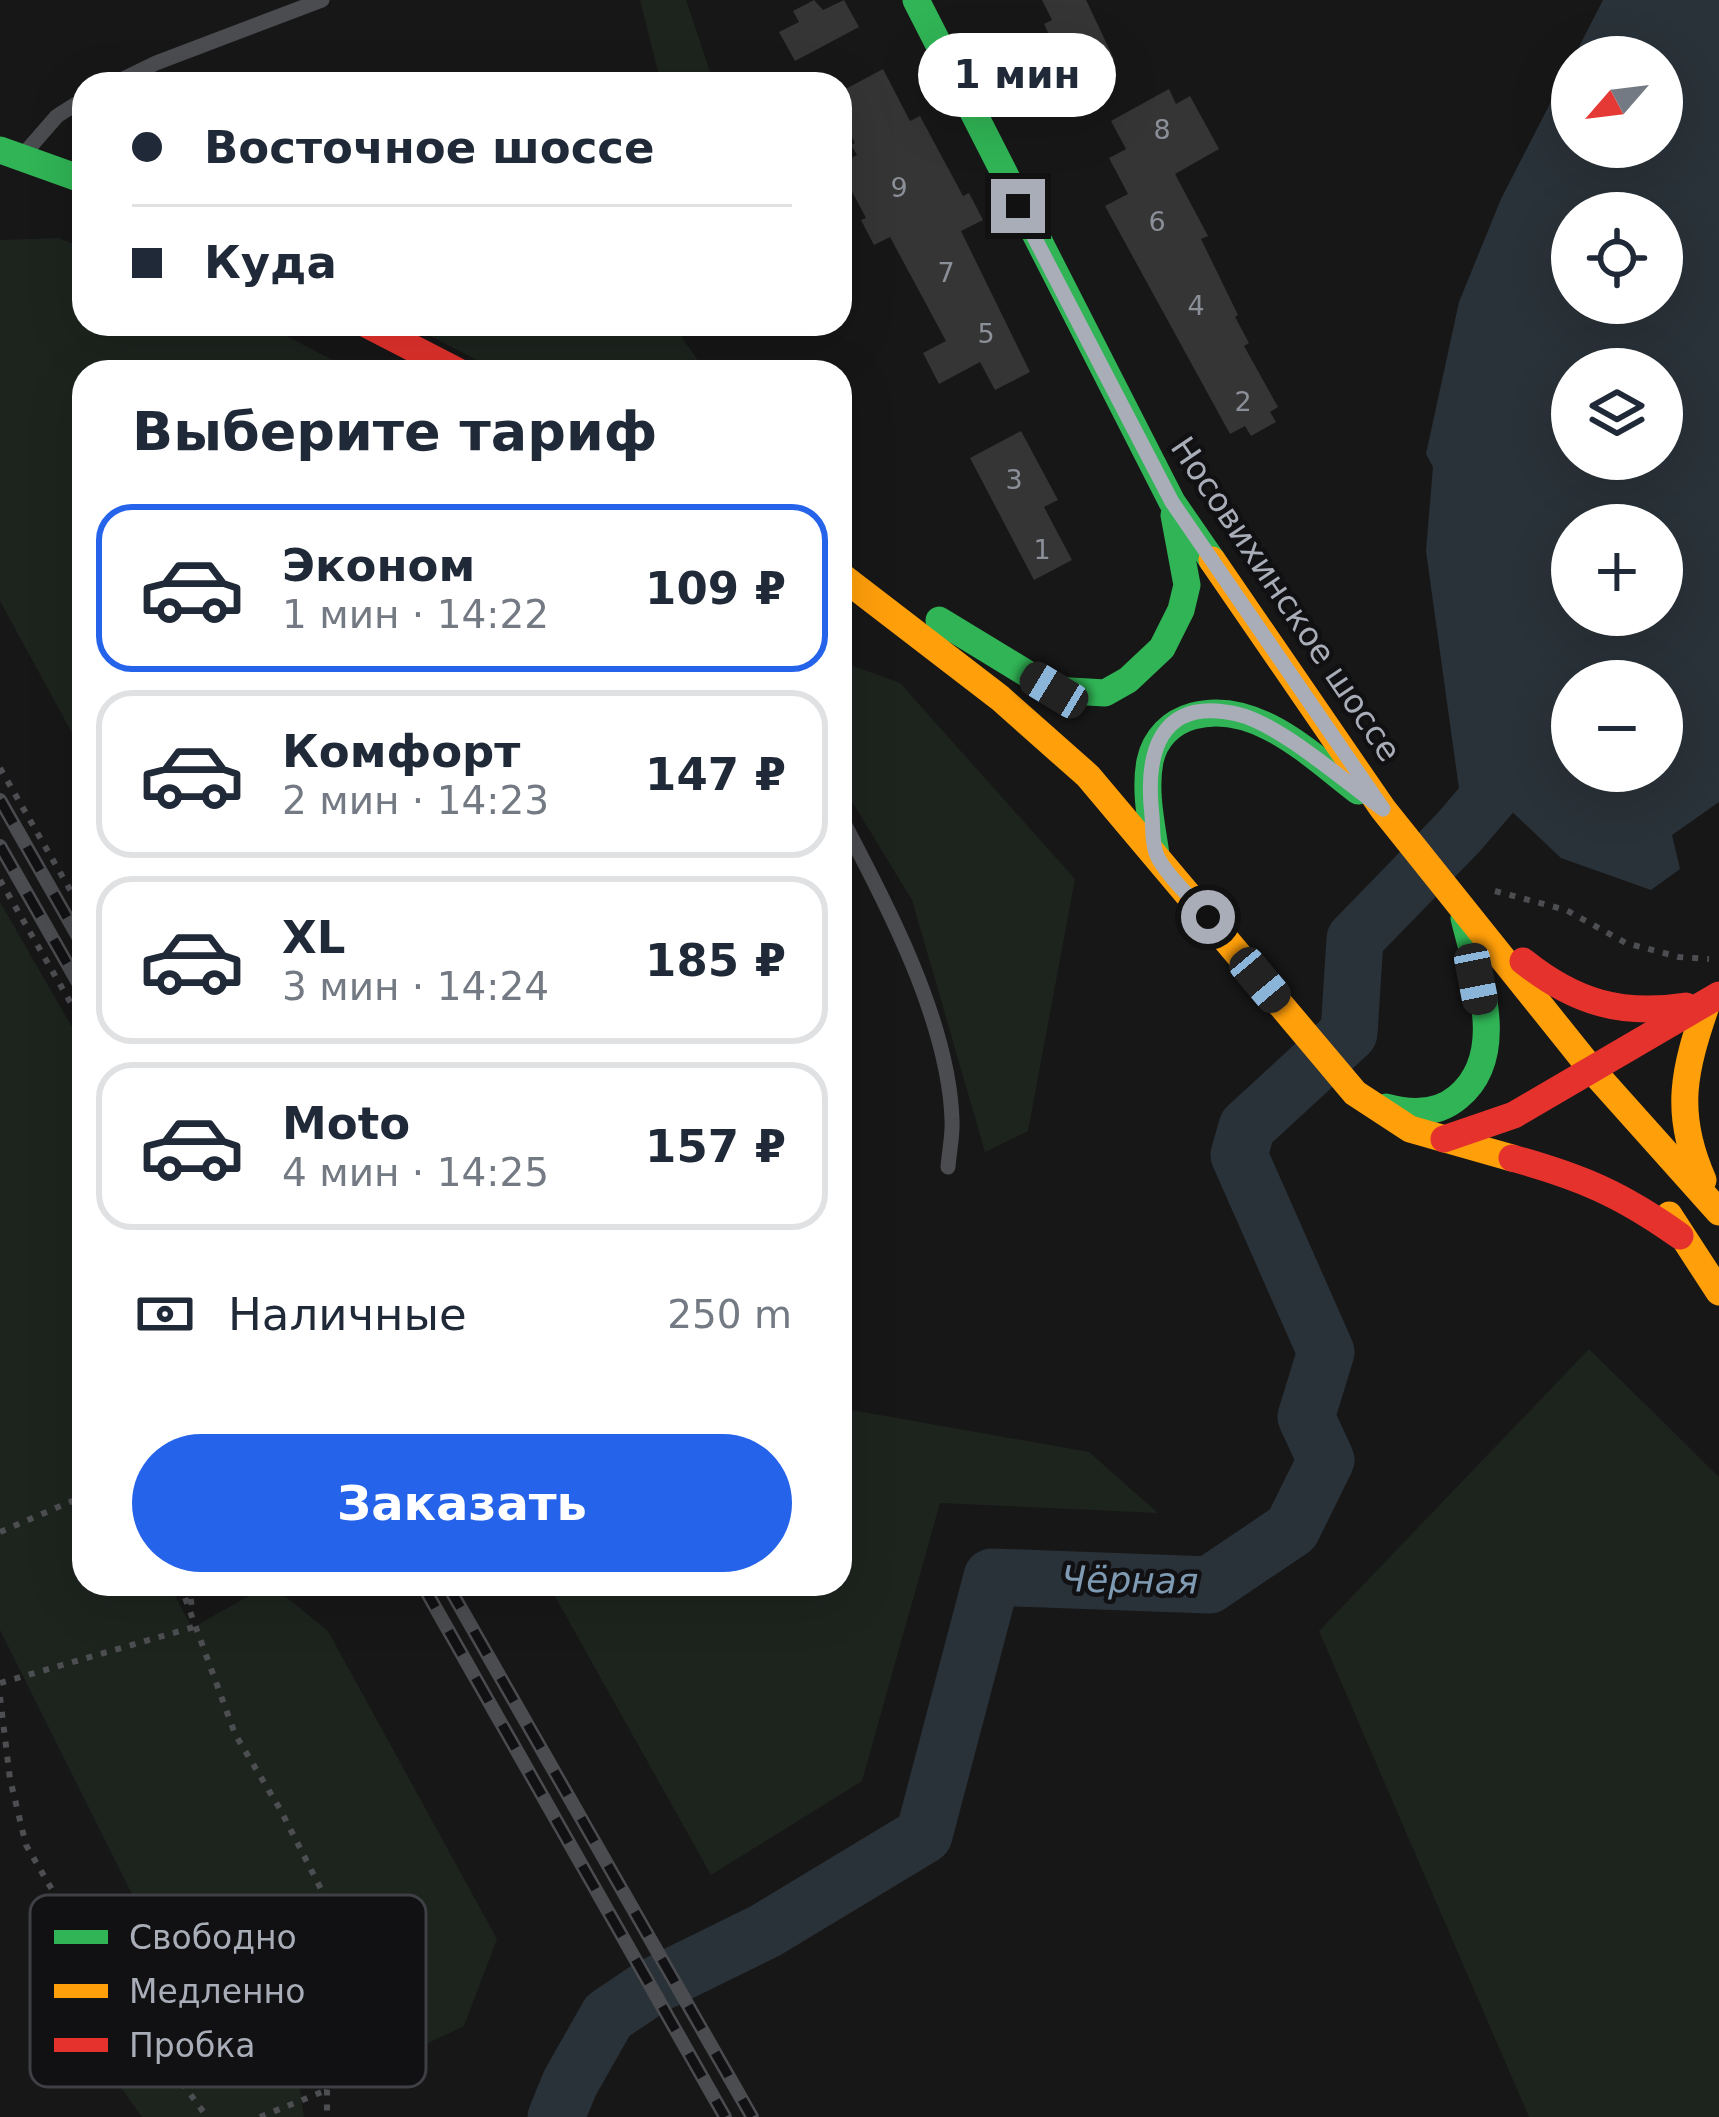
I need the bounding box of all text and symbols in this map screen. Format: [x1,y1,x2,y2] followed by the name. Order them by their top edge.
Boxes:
[919,32,1117,116] callout: 1 мин
[1551,36,1683,168] north arrow
[1551,36,1683,792] map controls
[954,52,1080,97] text: 1 мин
[1153,114,1171,145] house number: 8
[204,121,655,174] text: Восточное шоссе
[890,172,908,203] house number: 9
[991,179,1045,233] route end
[1551,192,1683,324] button: locate
[1148,206,1166,237] house number: 6
[204,236,337,289] text: Куда
[937,257,955,288] house number: 7
[1187,290,1205,321] house number: 4
[977,318,995,349] house number: 5
[1551,348,1683,480] button: layers
[1234,386,1252,417] house number: 2
[132,400,657,463] text: Выберите тариф
[1163,429,1409,769] street label: Носовихинское шоссе
[1005,464,1023,495] house number: 3
[1551,504,1683,636] button: +
[138,534,246,642] icon: car
[1033,534,1051,565] house number: 1
[282,539,475,592] text: Эконом
[645,562,786,615] text: 109 ₽
[282,592,549,637] text: 1 мин · 14:22
[1014,656,1094,724] car
[1551,660,1683,792] button: −
[138,720,246,828] icon: car
[282,725,520,778] text: Комфорт
[645,748,786,801] text: 147 ₽
[282,778,549,823] text: 2 мин · 14:23
[1181,890,1235,944] route start
[138,906,246,1014] icon: car
[282,911,345,964] text: XL
[645,934,786,987] text: 185 ₽
[1451,940,1501,1018] car
[1223,941,1297,1019] car
[282,964,549,1009] text: 3 мин · 14:24
[138,1092,246,1200] icon: car
[282,1097,410,1150] text: Moto
[645,1120,786,1173] text: 157 ₽
[282,1150,549,1195] text: 4 мин · 14:25
[132,1281,198,1347] icon: cash
[228,1288,467,1341] text: Наличные
[667,1292,792,1337] text: 250 m
[132,1434,792,1572] button: Заказать
[1061,1558,1199,1602] water label: Чёрная
[30,1895,426,2087] legend
[129,1918,297,1957] text: Свободно
[129,1972,305,2011] text: Медленно
[129,2026,255,2065] text: Пробка

